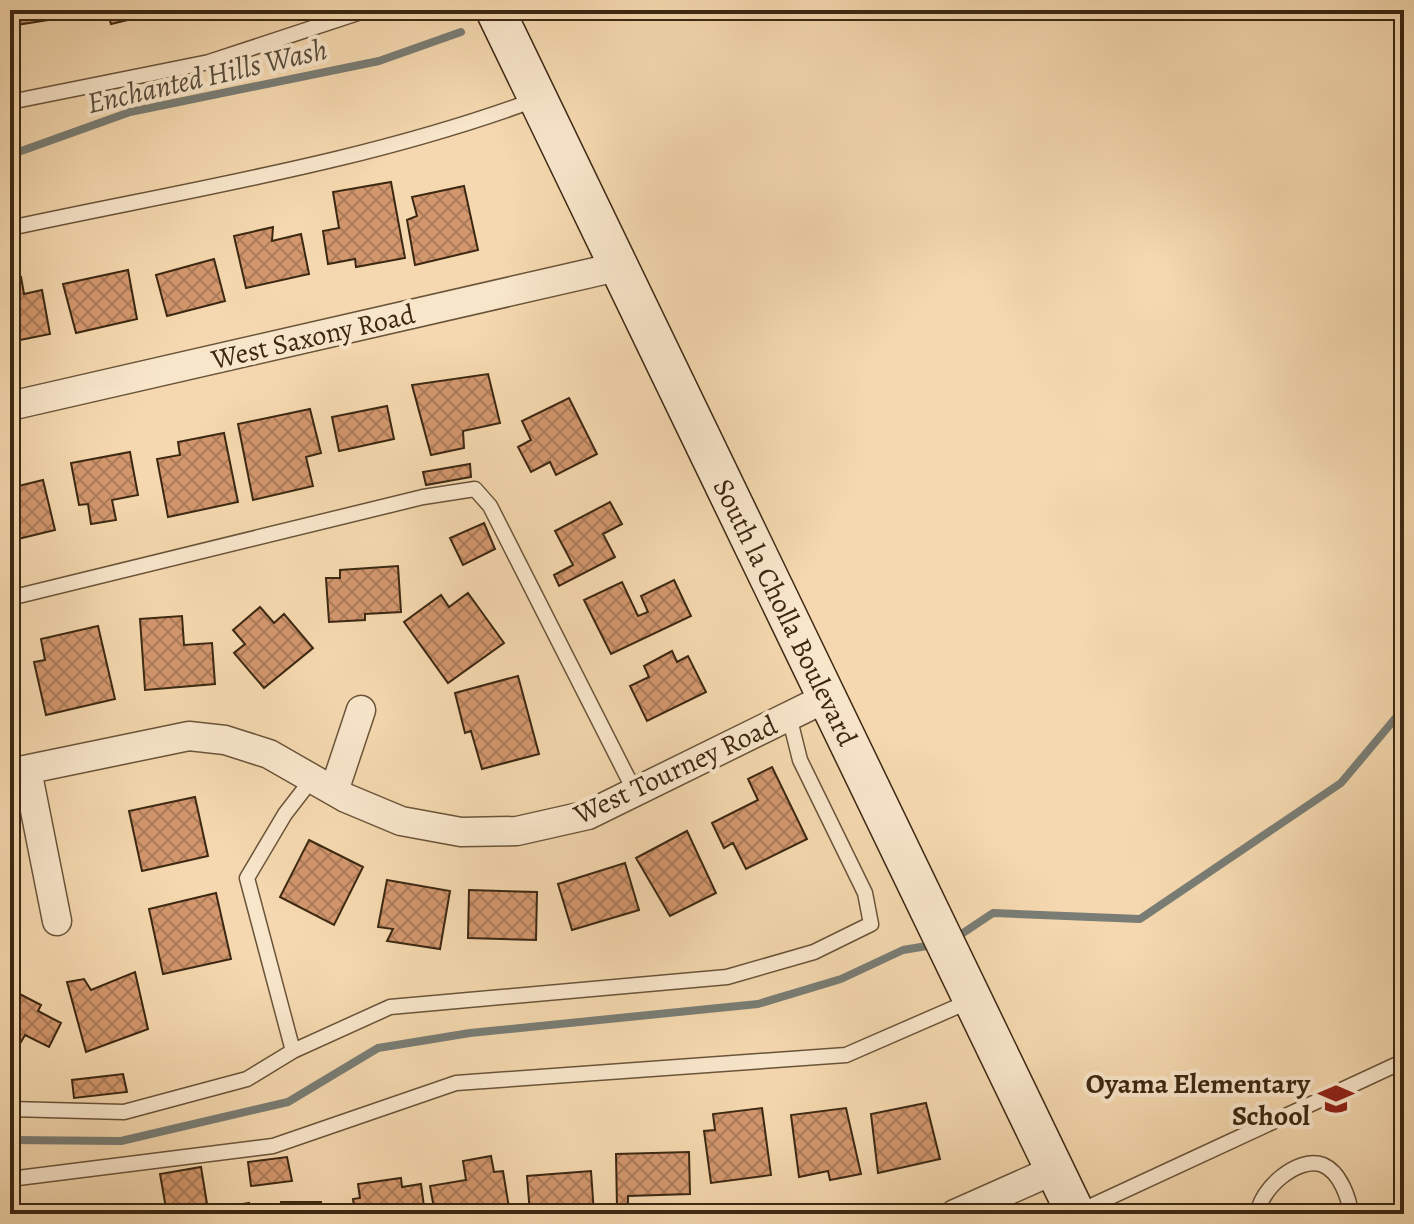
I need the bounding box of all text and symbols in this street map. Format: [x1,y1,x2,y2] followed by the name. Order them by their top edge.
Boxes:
[83,29,331,123] water label: Enchanted Hills Wash
[207,295,420,379] street label: West Saxony Road
[704,473,867,753] street label: South la Cholla Boulevard
[567,706,784,834] street label: West Tourney Road
[1086,1065,1311,1135] place label: Oyama Elementary School
[1317,1080,1355,1118] school or university icon: Oyama Elementary School

